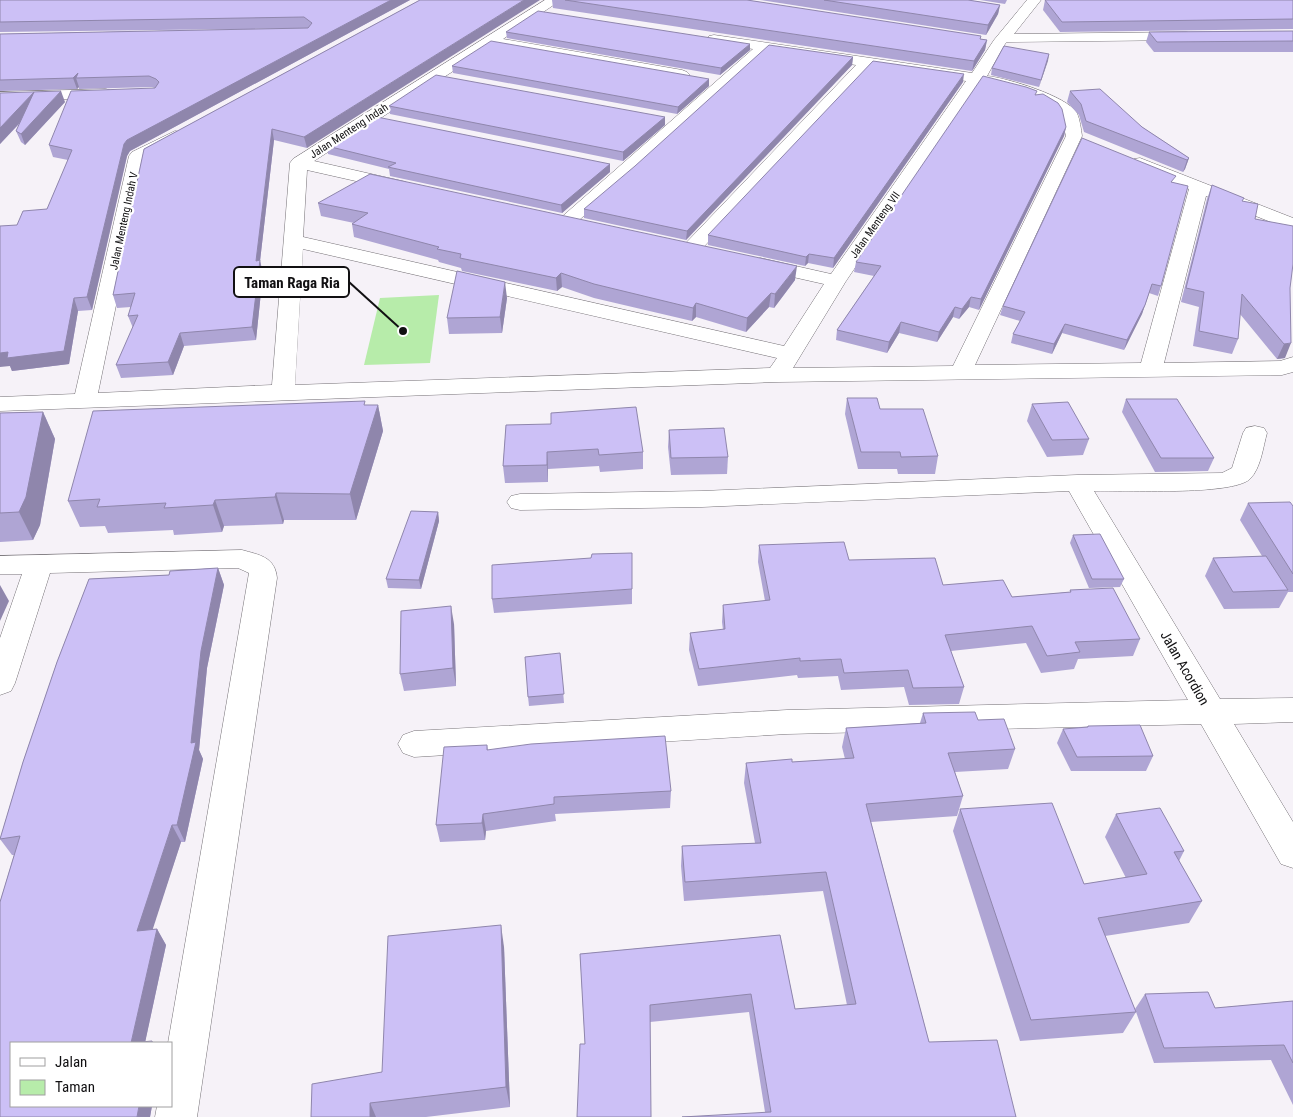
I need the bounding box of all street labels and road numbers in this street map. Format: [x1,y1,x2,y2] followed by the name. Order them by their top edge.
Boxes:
[307,101,391,161] street label: Jalan Menteng Indah
[107,171,141,271] street label: Jalan Menteng Indah V
[847,189,903,261] street label: Jalan Menteng VII
[1157,628,1213,708] street label: Jalan Acordion

